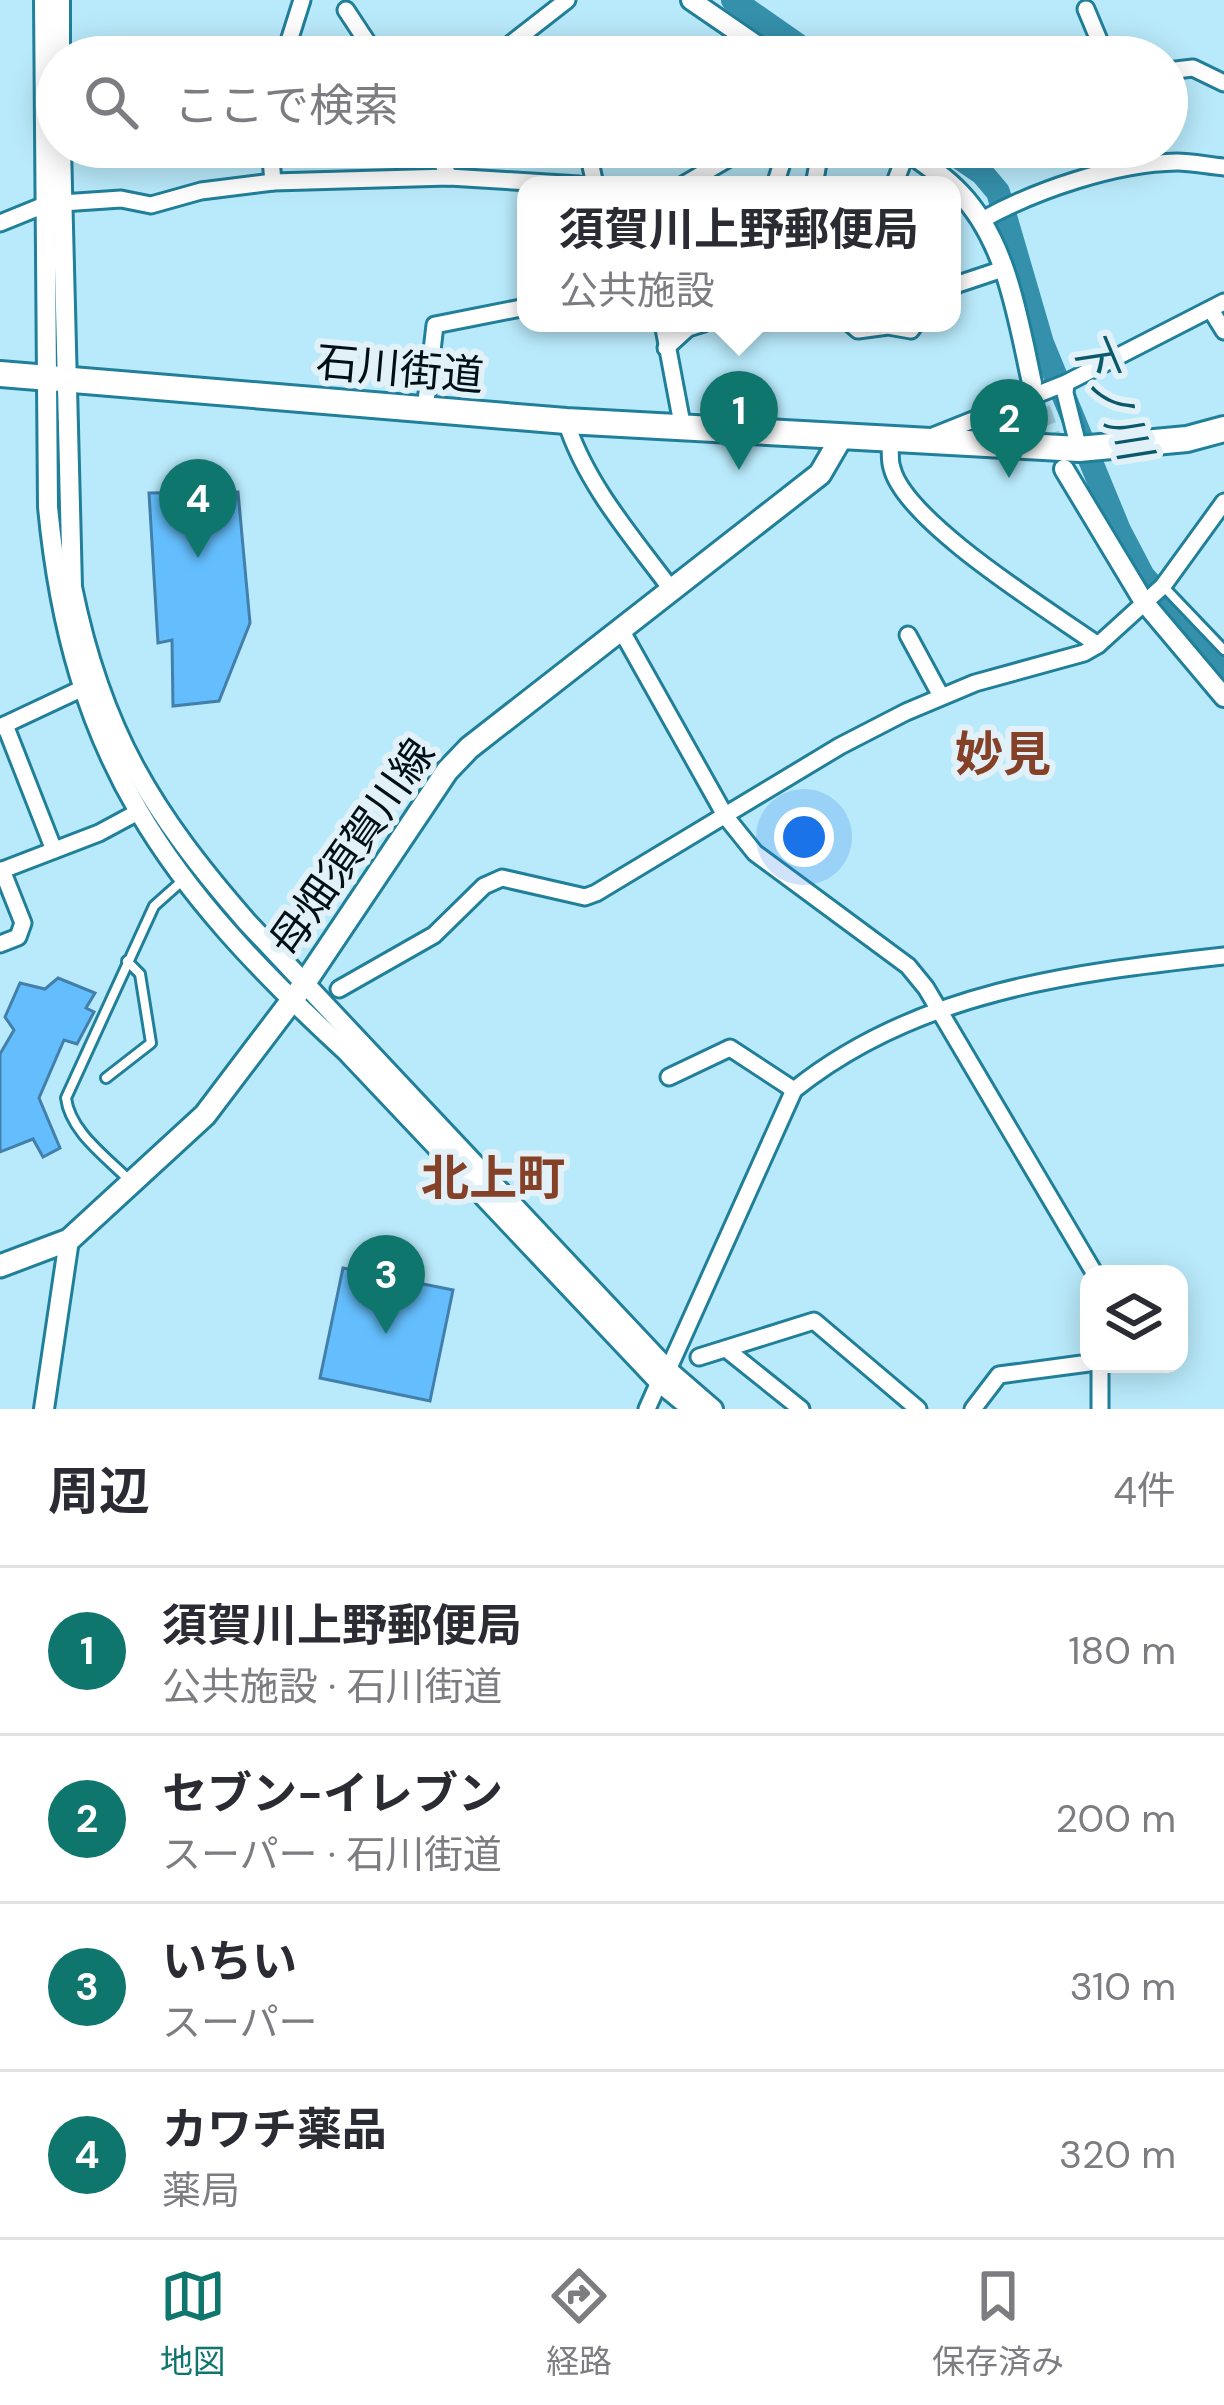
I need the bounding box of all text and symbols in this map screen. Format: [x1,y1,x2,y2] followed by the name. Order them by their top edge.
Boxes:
[36,36,1188,168] search box
[78,69,144,135] icon: search
[174,76,399,135] text: ここで検索
[517,176,961,332] popup
[559,200,919,259] text: 須賀川上野郵便局
[559,265,715,316] text: 公共施設
[1057,321,1166,472] water label: 下ノ川
[314,334,486,404] street label: 石川街道
[700,371,778,470] pin: 1
[970,379,1048,478] pin: 2
[159,459,237,558] pin: 4
[955,723,1051,786] district label: 妙見
[257,728,447,966] street label: 母畑須賀川線
[774,807,834,867] your location
[421,1147,565,1210] district label: 北上町
[347,1235,425,1334] pin: 3
[1080,1265,1188,1373] map controls
[1080,1265,1188,1373] button: layers
[48,1458,150,1525] text: 周辺
[1113,1465,1176,1516] text: 4件
[162,1596,522,1655] text: 須賀川上野郵便局
[80,1625,94,1676] text: 1
[1068,1625,1176,1676] text: 180 m
[162,1661,502,1712] text: 公共施設 · 石川街道
[162,1764,503,1823] text: セブン-イレブン
[76,1793,98,1844] text: 2
[1055,1793,1176,1844] text: 200 m
[162,1829,502,1880] text: スーパー · 石川街道
[162,1932,297,1991] text: いちい
[75,1961,99,2012] text: 3
[1070,1961,1176,2012] text: 310 m
[162,1997,318,2048] text: スーパー
[162,2100,387,2159] text: カワチ薬品
[74,2129,100,2180] text: 4
[1059,2129,1176,2180] text: 320 m
[162,2165,240,2216] text: 薬局
[160,2263,226,2383] tab: 地図
[546,2263,612,2383] tab: 経路
[932,2263,1064,2383] tab: 保存済み

